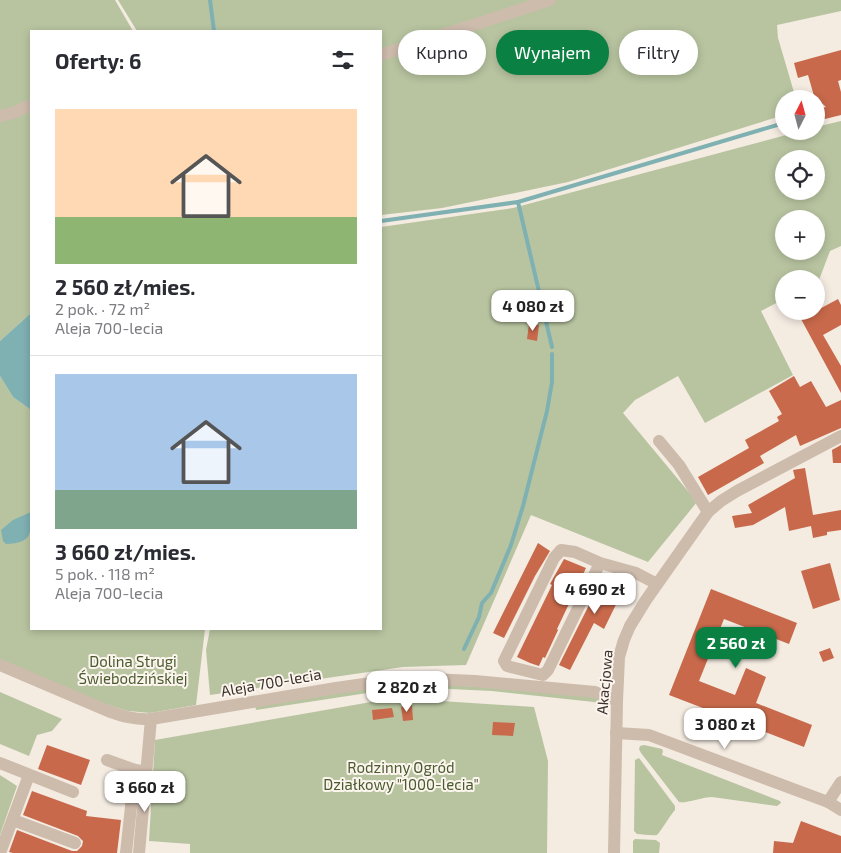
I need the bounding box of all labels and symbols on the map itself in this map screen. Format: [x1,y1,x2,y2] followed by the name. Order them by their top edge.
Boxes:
[775,90,825,140] north arrow
[481,290,585,332] pin: 4 080 zł
[543,572,647,615] pin: 4 690 zł
[684,626,788,669] pin: 2 560 zł
[592,649,617,715] street label: Akacjowa
[78,652,188,688] park label: Dolina Strugi Świebodzińskiej
[219,664,323,701] street label: Aleja 700-lecia
[355,670,459,713] pin: 2 820 zł
[673,708,777,750] pin: 3 080 zł
[323,758,479,793] park label: Rodzinny Ogród Działkowy "1000-lecia"
[93,770,197,813] pin: 3 660 zł

